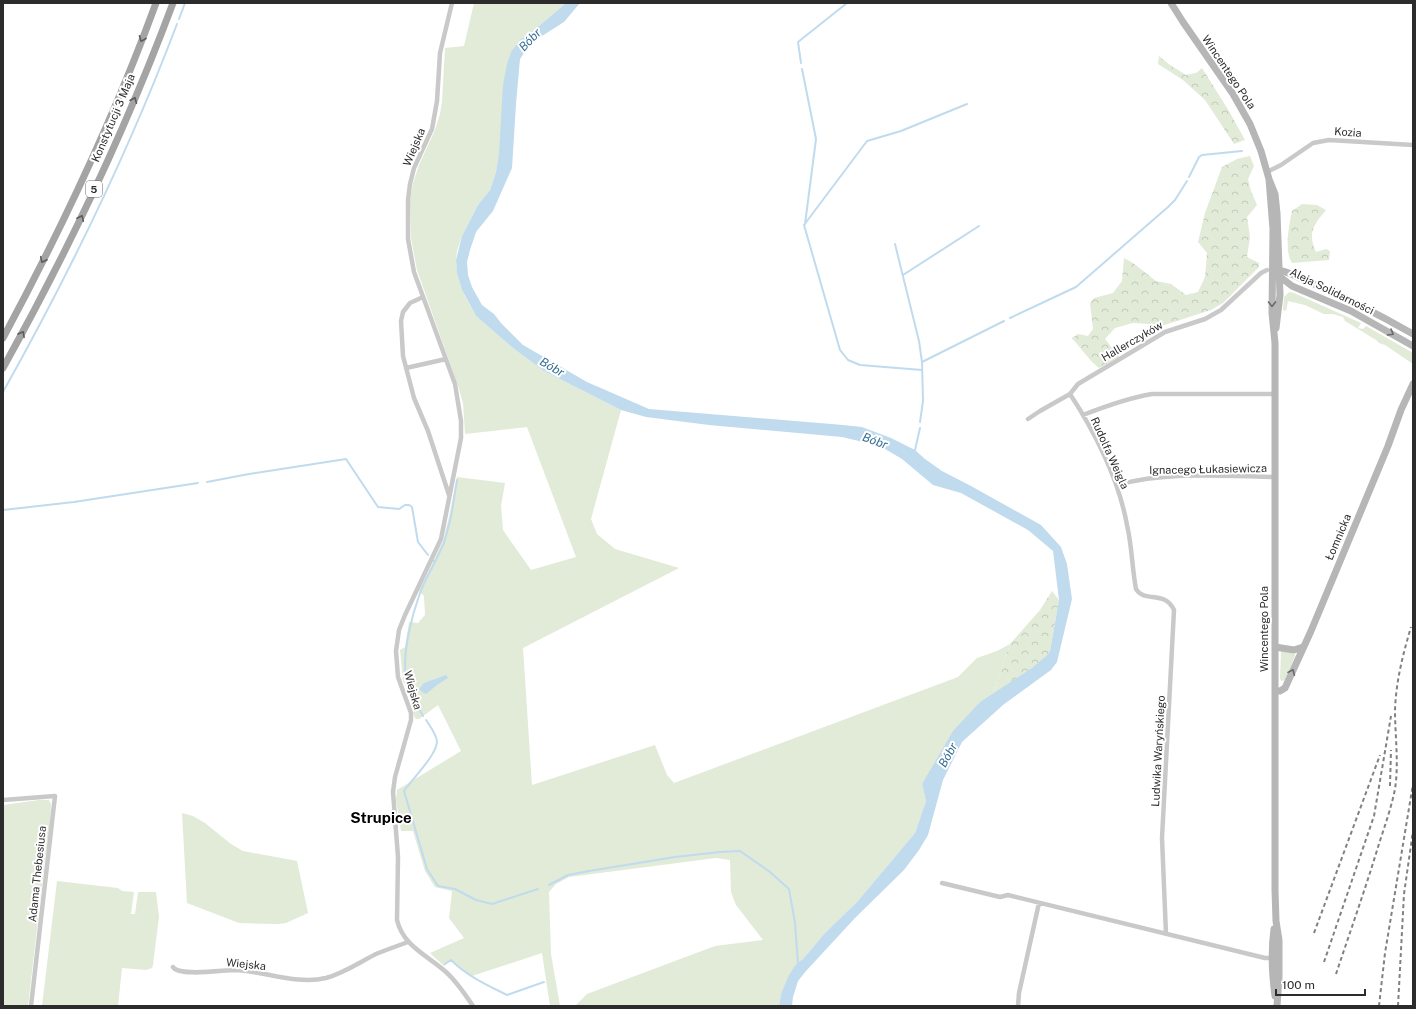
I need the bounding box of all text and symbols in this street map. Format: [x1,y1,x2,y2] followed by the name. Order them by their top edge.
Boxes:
[516,26,544,54] water label: Bóbr
[1200,33,1258,111] street label: Wincentego Pola
[139,36,147,43] one-way arrow
[89,72,137,164] street label: Konstytucji 3 Maja
[129,96,137,103] one-way arrow
[1334,125,1362,139] street label: Kozia
[401,126,427,168] street label: Wiejska
[86,181,102,197] road number: 5
[76,215,84,222] one-way arrow
[41,256,48,264] one-way arrow
[1288,265,1376,317] street label: Aleja Solidarności
[1268,301,1276,307] one-way arrow
[1099,318,1165,363] street label: Hallerczyków
[1387,329,1394,336] one-way arrow
[17,331,24,338] one-way arrow
[537,354,567,380] water label: Bóbr
[1089,415,1131,491] street label: Rudolfa Weigla
[860,430,890,452] water label: Bóbr
[1149,462,1267,476] street label: Ignacego Łukasiewicza
[1323,512,1353,562] street label: Łomnicka
[1258,586,1270,672] street label: Wincentego Pola
[402,669,424,711] street label: Wiejska
[1287,669,1295,677] one-way arrow
[1149,695,1167,807] street label: Ludwika Waryńskiego
[936,740,961,770] water label: Bóbr
[350,809,412,826] district label: Strupice
[26,825,48,923] street label: Adama Thebesiusa
[225,956,267,972] street label: Wiejska
[1276,971,1365,997] scale bar
[1282,978,1315,992] text: 100 m

